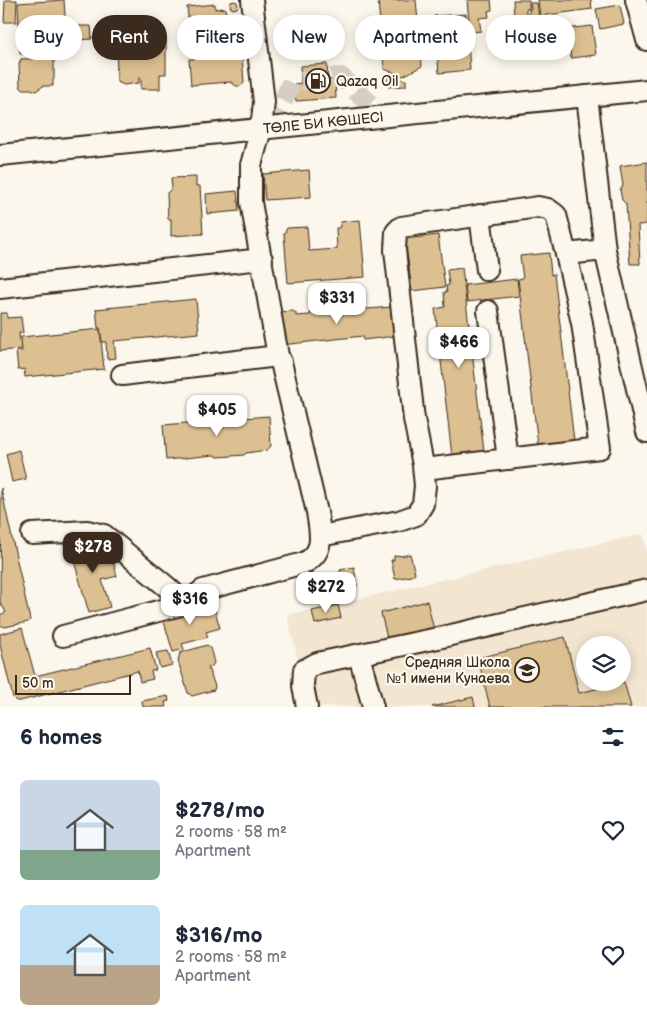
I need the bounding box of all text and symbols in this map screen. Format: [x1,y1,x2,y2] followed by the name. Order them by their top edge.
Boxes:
[15,15,82,60] chip: Buy
[92,15,167,60] chip: Rent
[177,15,263,60] chip: Filters
[273,15,345,60] chip: New
[355,15,476,60] chip: Apartment
[486,15,575,60] chip: House
[305,68,331,94] fuel station icon: Qazaq Oil
[336,73,398,90] place label: Qazaq Oil
[263,108,384,137] street label: ТӨЛЕ БИ КӨШЕСІ
[307,282,367,325] pin: $331
[319,289,355,308] text: $331
[429,326,489,369] pin: $466
[439,333,479,352] text: $466
[187,394,247,437] pin: $405
[197,401,237,420] text: $405
[63,532,123,574] pin: $278
[74,538,112,557] text: $278
[296,572,356,614] pin: $272
[307,578,345,597] text: $272
[160,584,220,626] pin: $316
[172,590,208,609] text: $316
[576,636,631,691] map controls
[576,636,631,691] button: layers
[386,654,511,687] place label: Средняя Школа №1 имени Кунаева
[514,657,540,683] school or university icon: Средняя Школа №1 имени Кунаева
[15,672,131,695] scale bar
[22,675,54,692] text: 50 m
[599,723,627,751] icon: filters
[20,725,102,750] text: 6 homes
[175,798,265,823] text: $278/mo
[60,800,120,860] icon: home
[599,816,627,844] icon: heart
[175,823,287,842] text: 2 rooms · 58 m²
[175,842,251,861] text: Apartment
[175,923,262,948] text: $316/mo
[60,925,120,985] icon: home
[599,941,627,969] icon: heart
[175,948,287,967] text: 2 rooms · 58 m²
[175,967,251,986] text: Apartment

